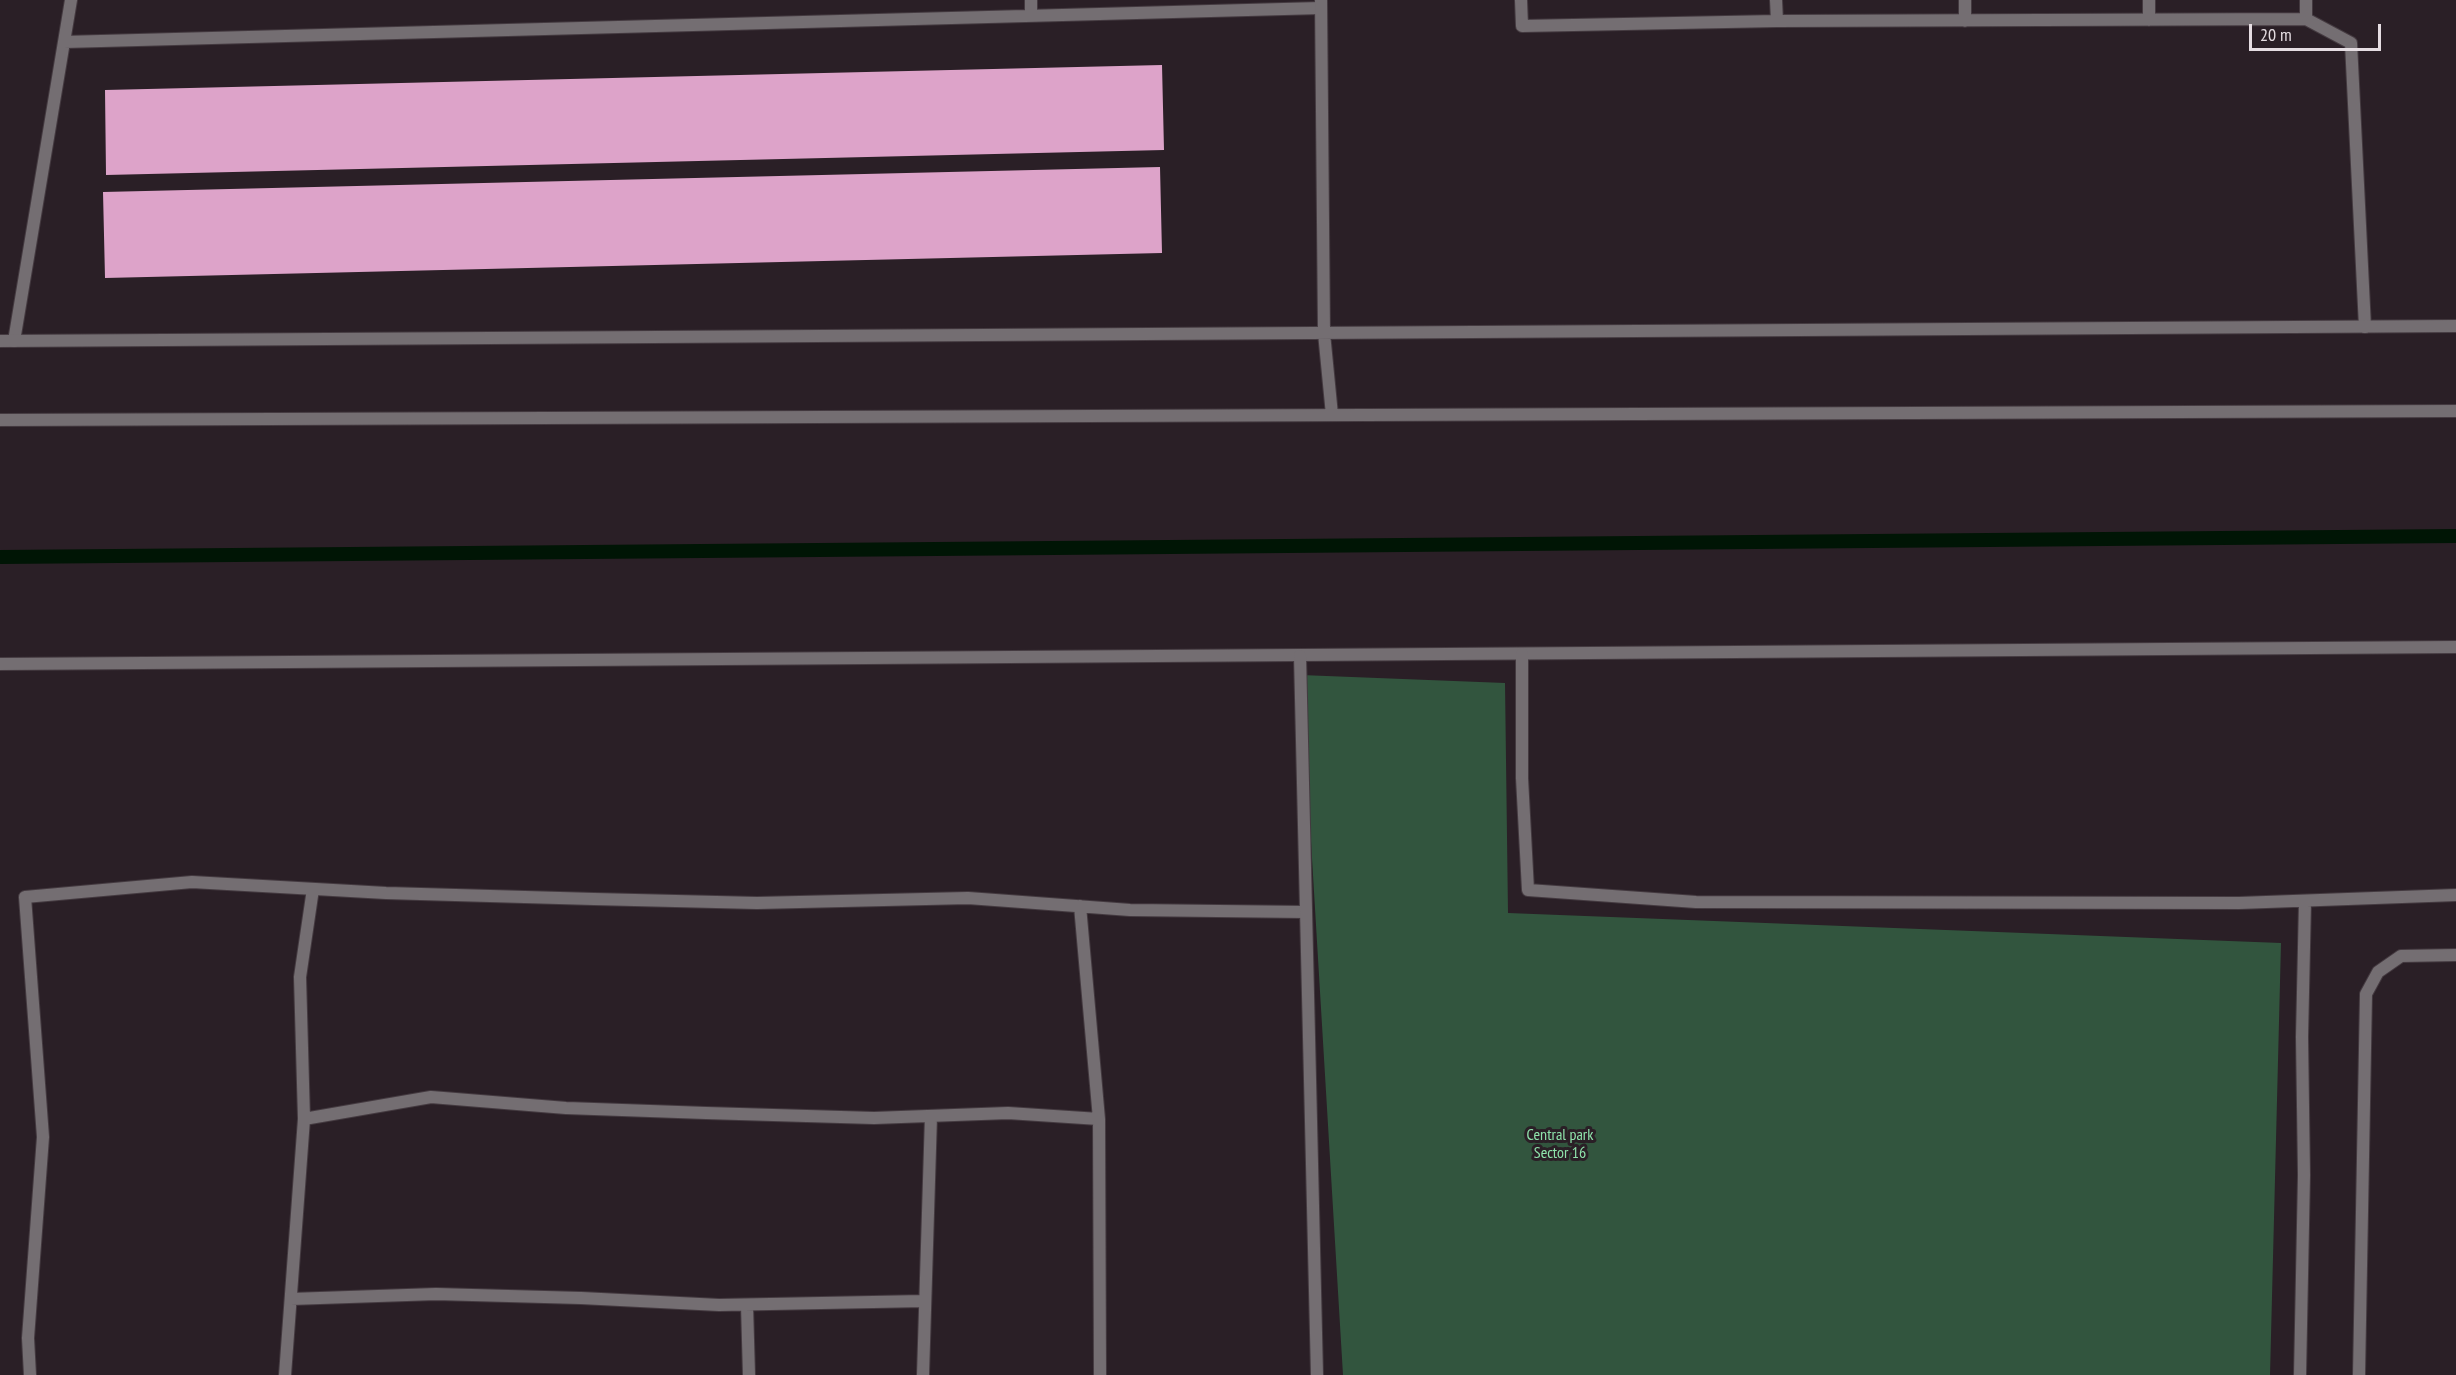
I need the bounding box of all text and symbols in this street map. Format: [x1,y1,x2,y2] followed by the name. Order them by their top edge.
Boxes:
[2252,12,2384,50] scale bar
[2260,23,2292,46] text: 20 m
[1527,1125,1593,1163] park label: Central park Sector 16

